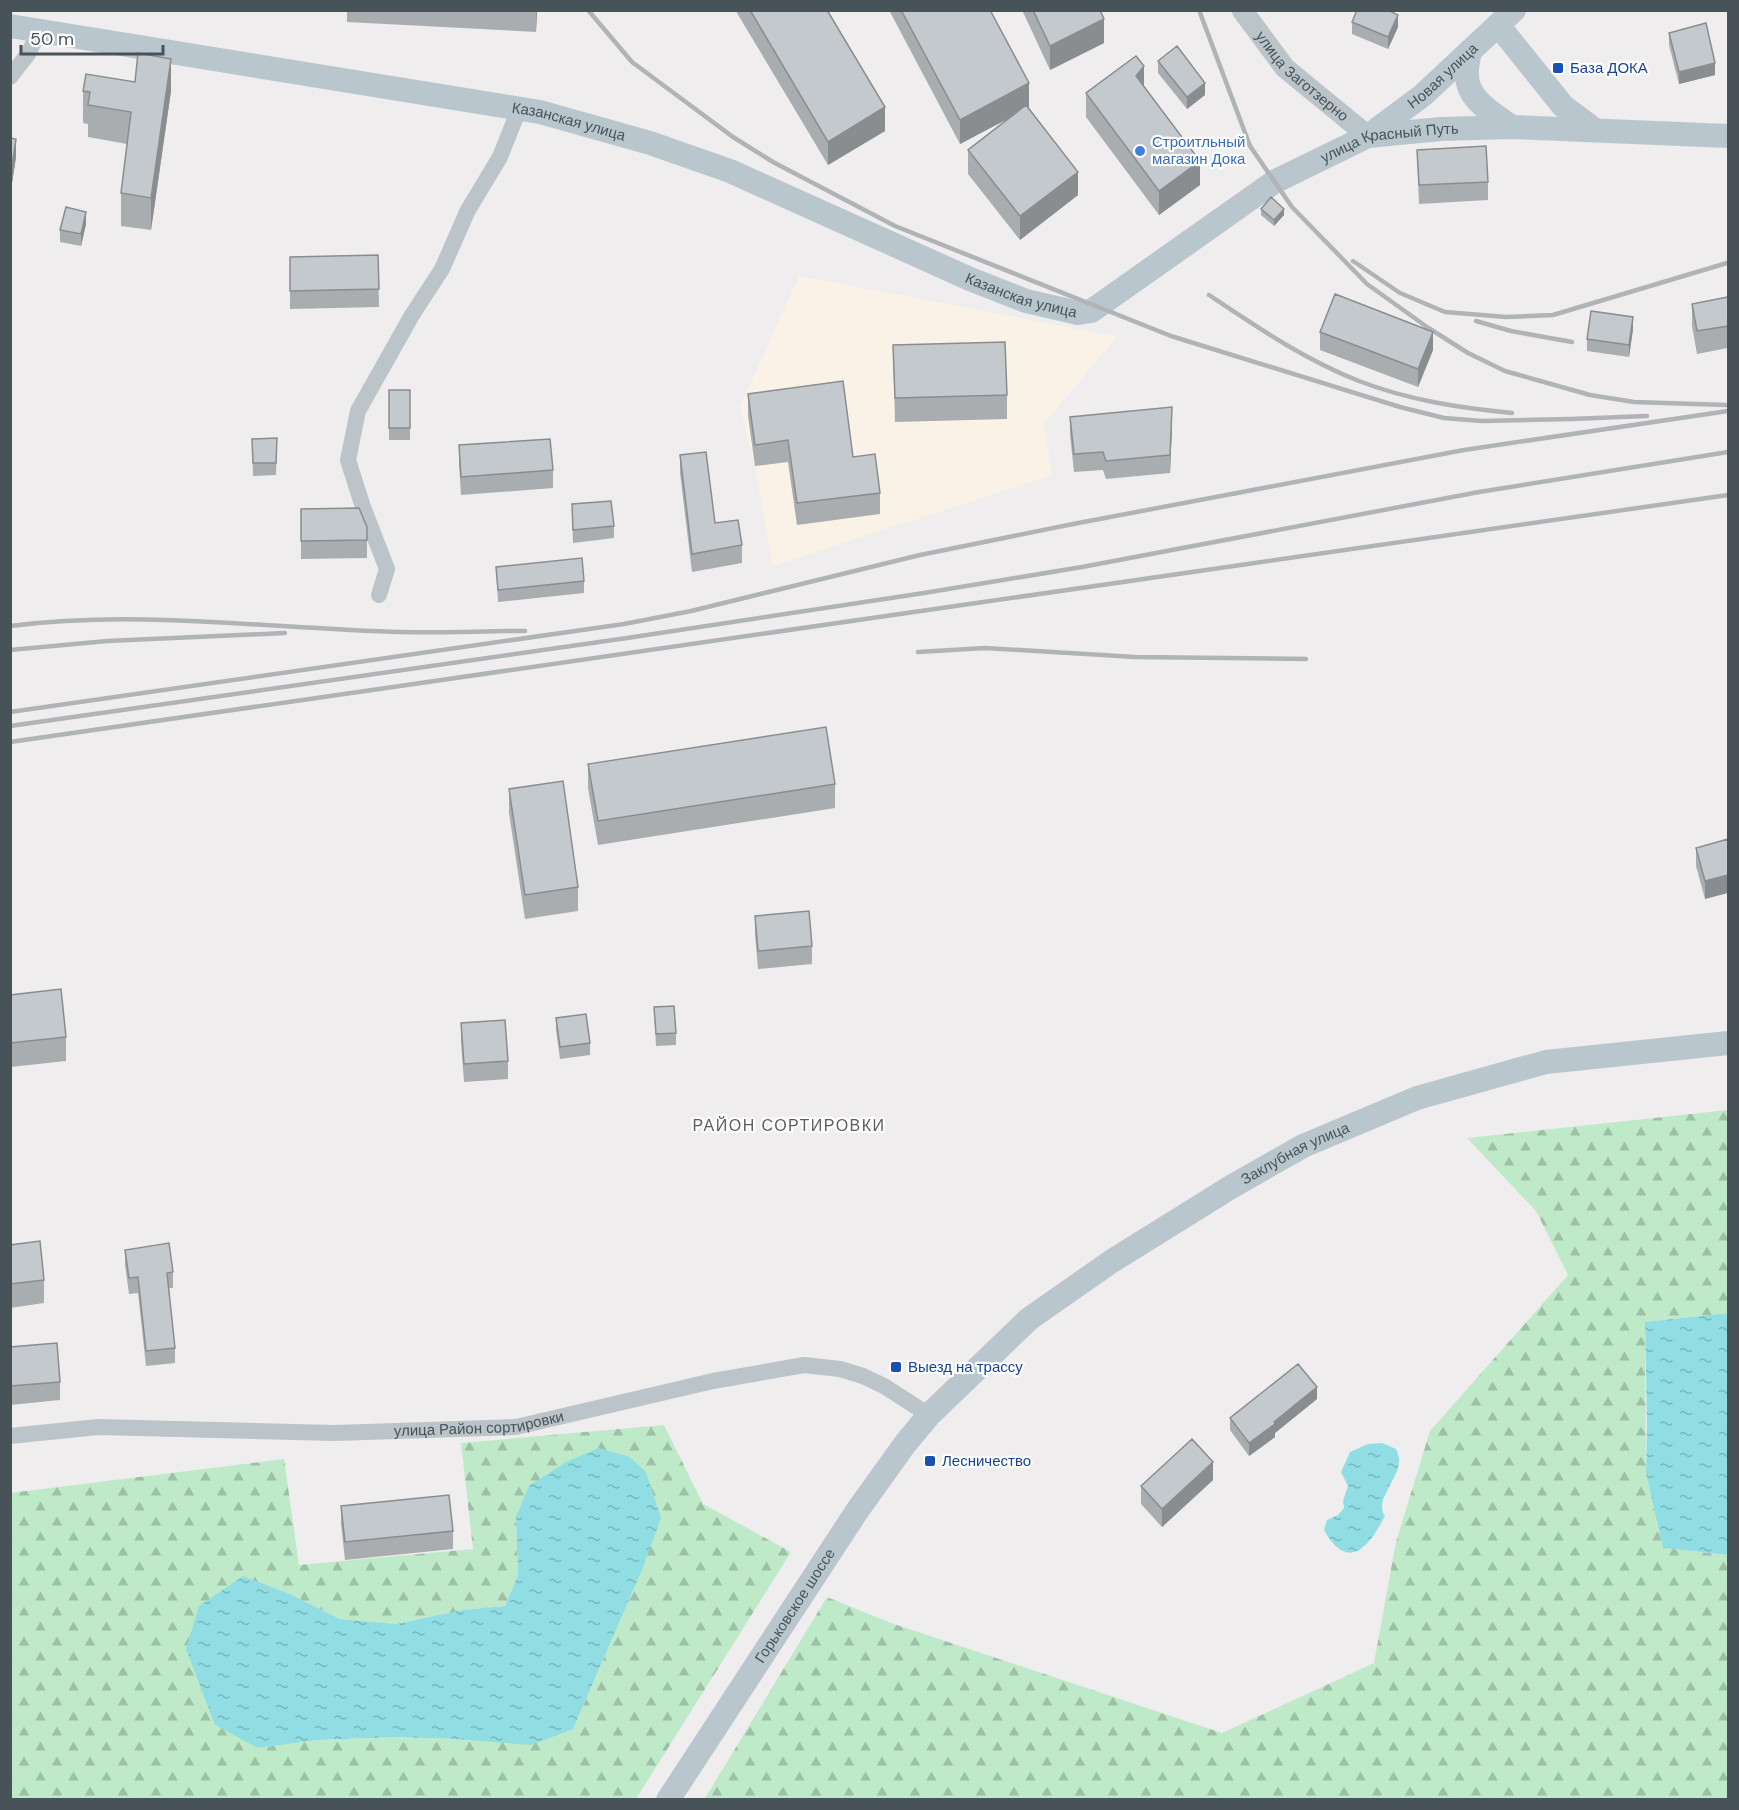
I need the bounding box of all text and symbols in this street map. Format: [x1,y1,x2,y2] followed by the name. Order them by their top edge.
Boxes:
[21,18,164,56] scale bar
[30,27,74,51] text: 50 m
[1251,27,1353,126] street label: улица Заготзерно
[1403,38,1483,113] street label: Новая улица
[1570,58,1648,78] place label: База ДОКА
[1551,61,1565,75] marker: База ДОКА
[511,98,628,146] street label: Казанская улица
[1317,119,1459,168] street label: улица Красный Путь
[1152,132,1246,169] place label: Строитльный магазин Дока
[1133,144,1147,158] marker: Строитльный магазин Дока
[962,268,1080,323] street label: Казанская улица
[692,1115,886,1136] district label: РАЙОН СОРТИРОВКИ
[1237,1117,1353,1189] street label: Заклубная улица
[908,1357,1023,1377] place label: Выезд на трассу
[889,1360,903,1374] marker: Выезд на трассу
[394,1406,566,1441] street label: улица Район сортировки
[942,1451,1031,1471] place label: Лесничество
[923,1454,937,1468] marker: Лесничество
[750,1545,840,1667] street label: Горьковское шоссе

